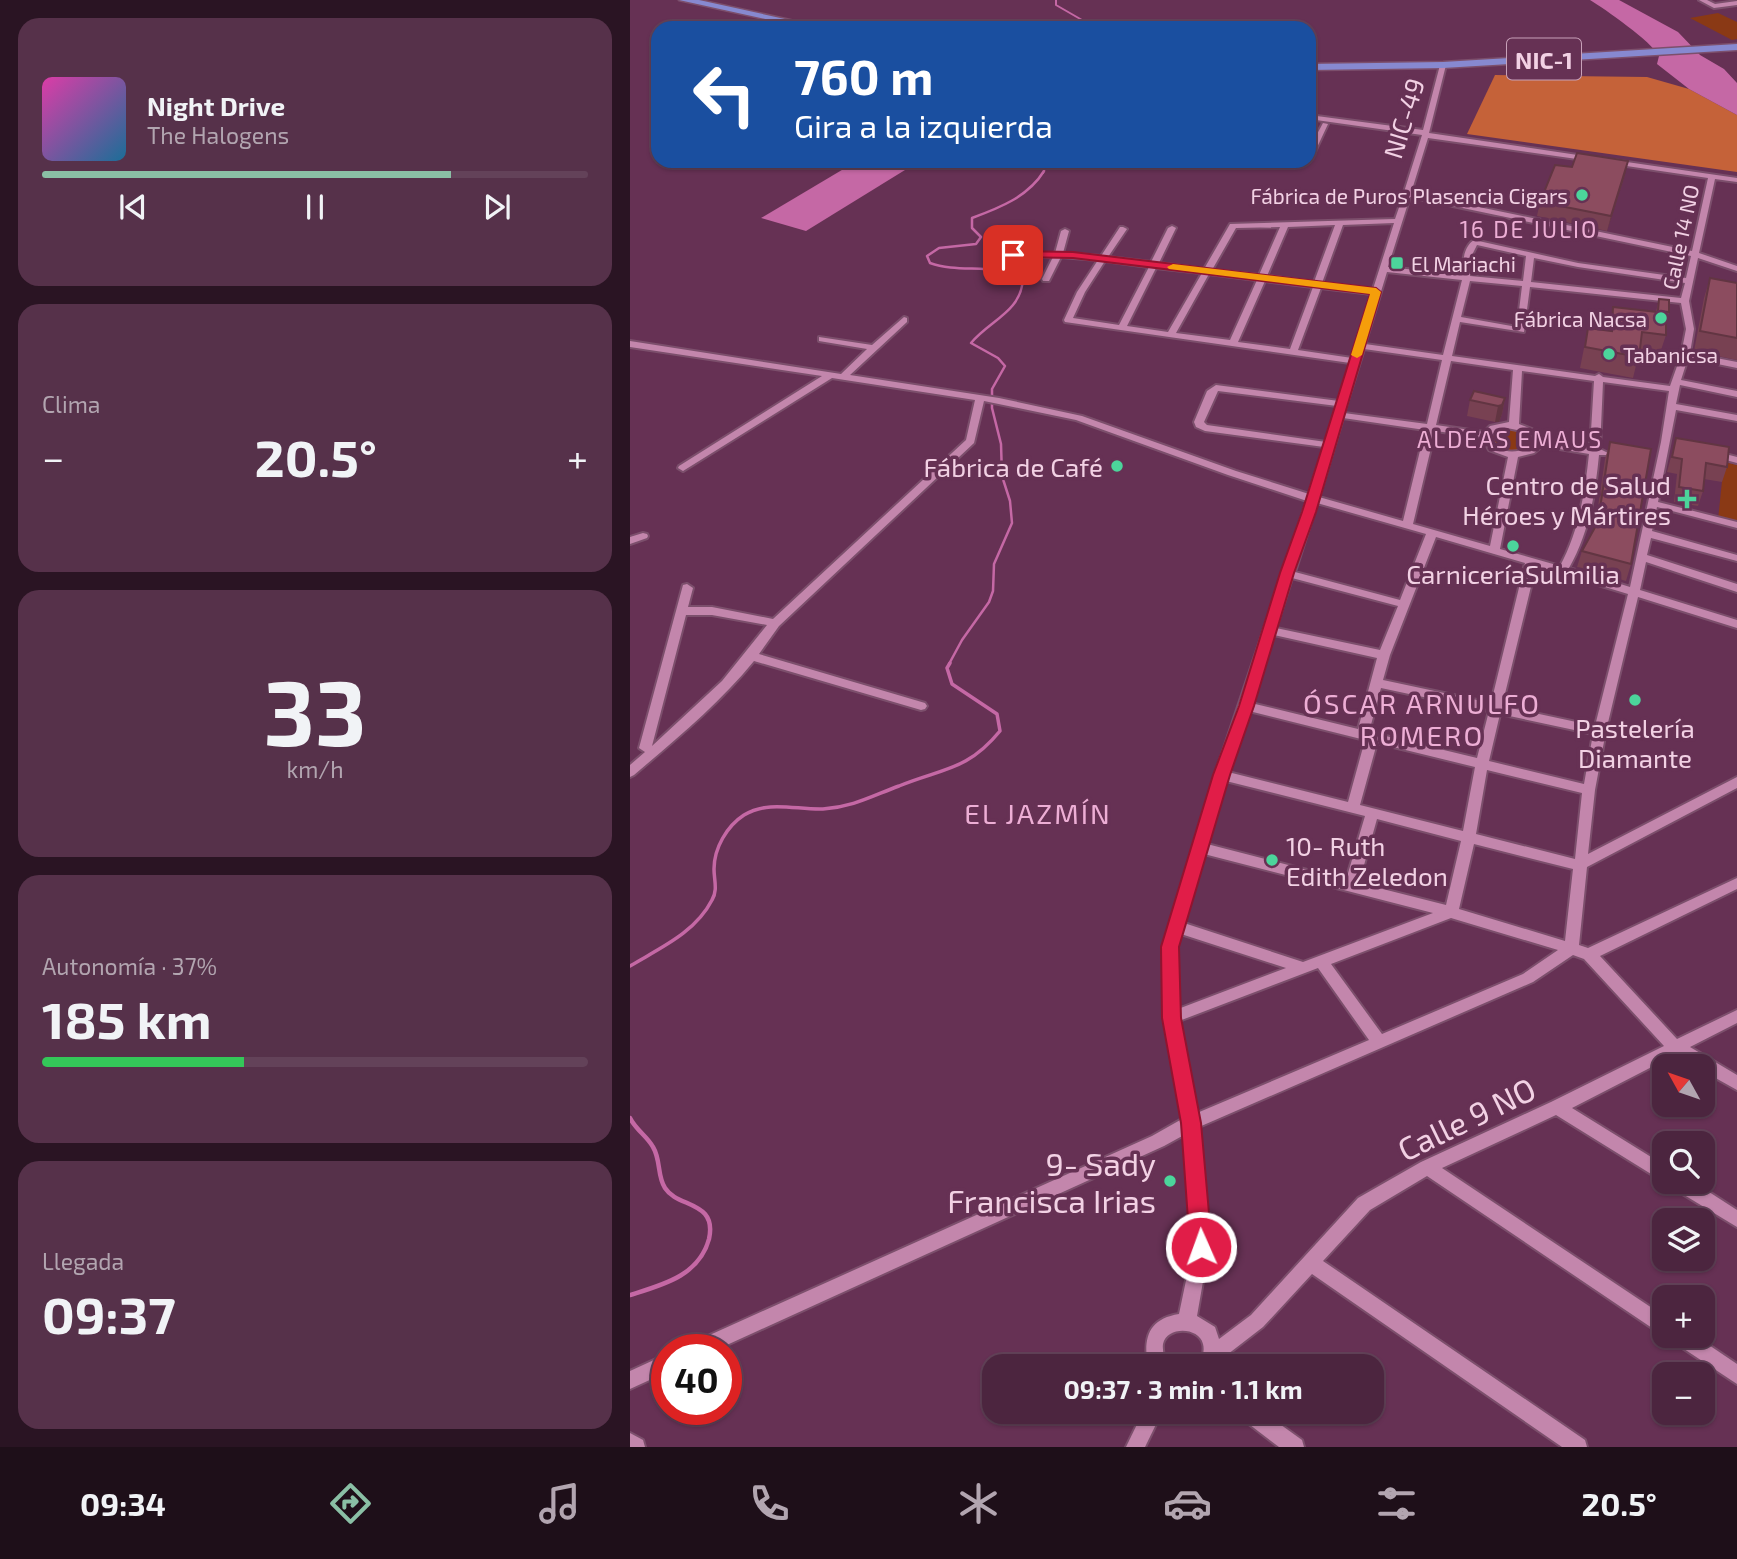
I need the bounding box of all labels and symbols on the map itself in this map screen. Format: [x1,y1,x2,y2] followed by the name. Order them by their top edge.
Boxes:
[1507,38,1581,80] road number: NIC-1
[1376,74,1430,162] street label: NIC-49
[1657,182,1703,292] street label: Calle 14 NO
[1250,183,1568,208] place label: Fábrica de Puros Plasencia Cigars
[1574,187,1590,203] marker: Fábrica de Puros Plasencia Cigars
[1460,215,1598,243] district label: 16 DE JULIO
[983,225,1043,285] pin
[1411,251,1516,276] place label: El Mariachi
[1389,255,1405,271] marker: El Mariachi
[1514,306,1647,331] place label: Fábrica Nacsa
[1653,310,1669,326] marker: Fábrica Nacsa
[1623,342,1718,367] place label: Tabanicsa
[1601,346,1617,362] marker: Tabanicsa
[1417,425,1603,453] district label: ALDEAS EMAUS
[923,451,1103,482] place label: Fábrica de Café
[1109,458,1125,474] marker: Fábrica de Café
[1462,469,1671,530] place label: Centro de Salud Héroes y Mártires
[1677,489,1697,509] marker: Centro de Salud Héroes y Mártires
[1505,538,1521,554] marker: CarniceríaSulmilia
[1406,558,1620,589] place label: CarniceríaSulmilia
[1303,686,1541,752] district label: ÓSCAR ARNULFO ROMERO
[1627,692,1643,708] marker: Pastelería Diamante
[1575,712,1695,773] place label: Pastelería Diamante
[964,796,1112,830] district label: EL JAZMÍN
[1286,830,1448,891] place label: 10- Ruth Edith Zeledon
[1264,852,1280,868] marker: 10- Ruth Edith Zeledon
[1652,1054,1715,1116] north arrow
[1391,1068,1541,1168] street label: Calle 9 NO
[947,1144,1156,1219] place label: 9- Sady Francisca Irias
[1162,1173,1178,1189] marker: 9- Sady Francisca Irias
[1164,1210,1238,1284] position arrow
[651,1334,742,1425] speed limit sign: 40

